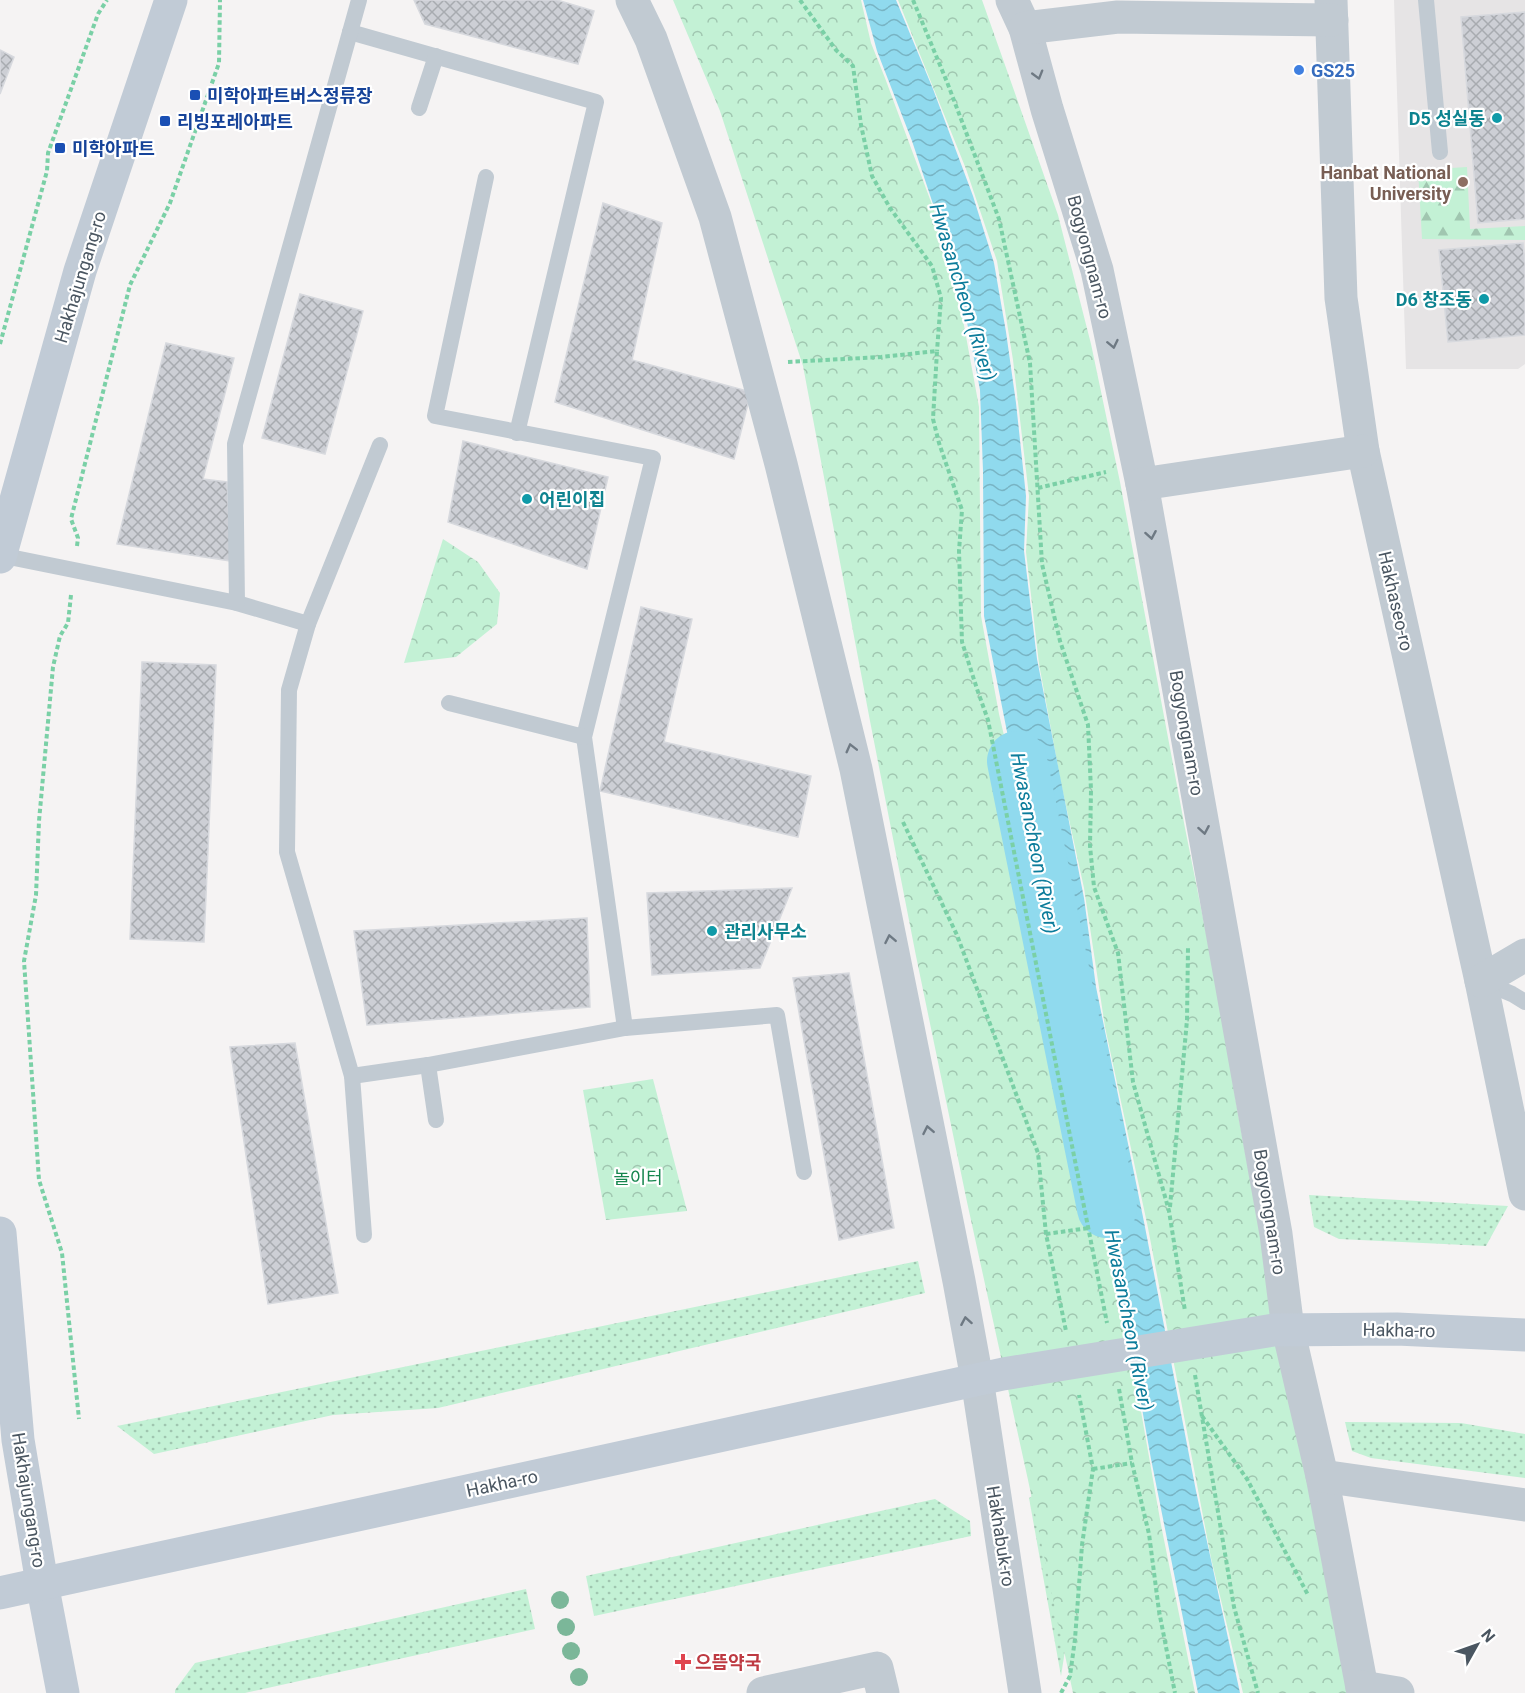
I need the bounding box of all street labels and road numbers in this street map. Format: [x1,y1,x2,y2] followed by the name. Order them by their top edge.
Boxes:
[1063,193,1117,321] street label: Bogyongnam-ro
[50,209,110,345] street label: Hakhajungang-ro
[1374,549,1418,653] street label: Hakhaseo-ro
[1166,669,1208,797] street label: Bogyongnam-ro
[1250,1148,1290,1276] street label: Bogyongnam-ro
[1363,1319,1435,1341] street label: Hakha-ro
[8,1431,50,1569] street label: Hakhajungang-ro
[464,1465,540,1501] street label: Hakha-ro
[983,1484,1019,1588] street label: Hakhabuk-ro

